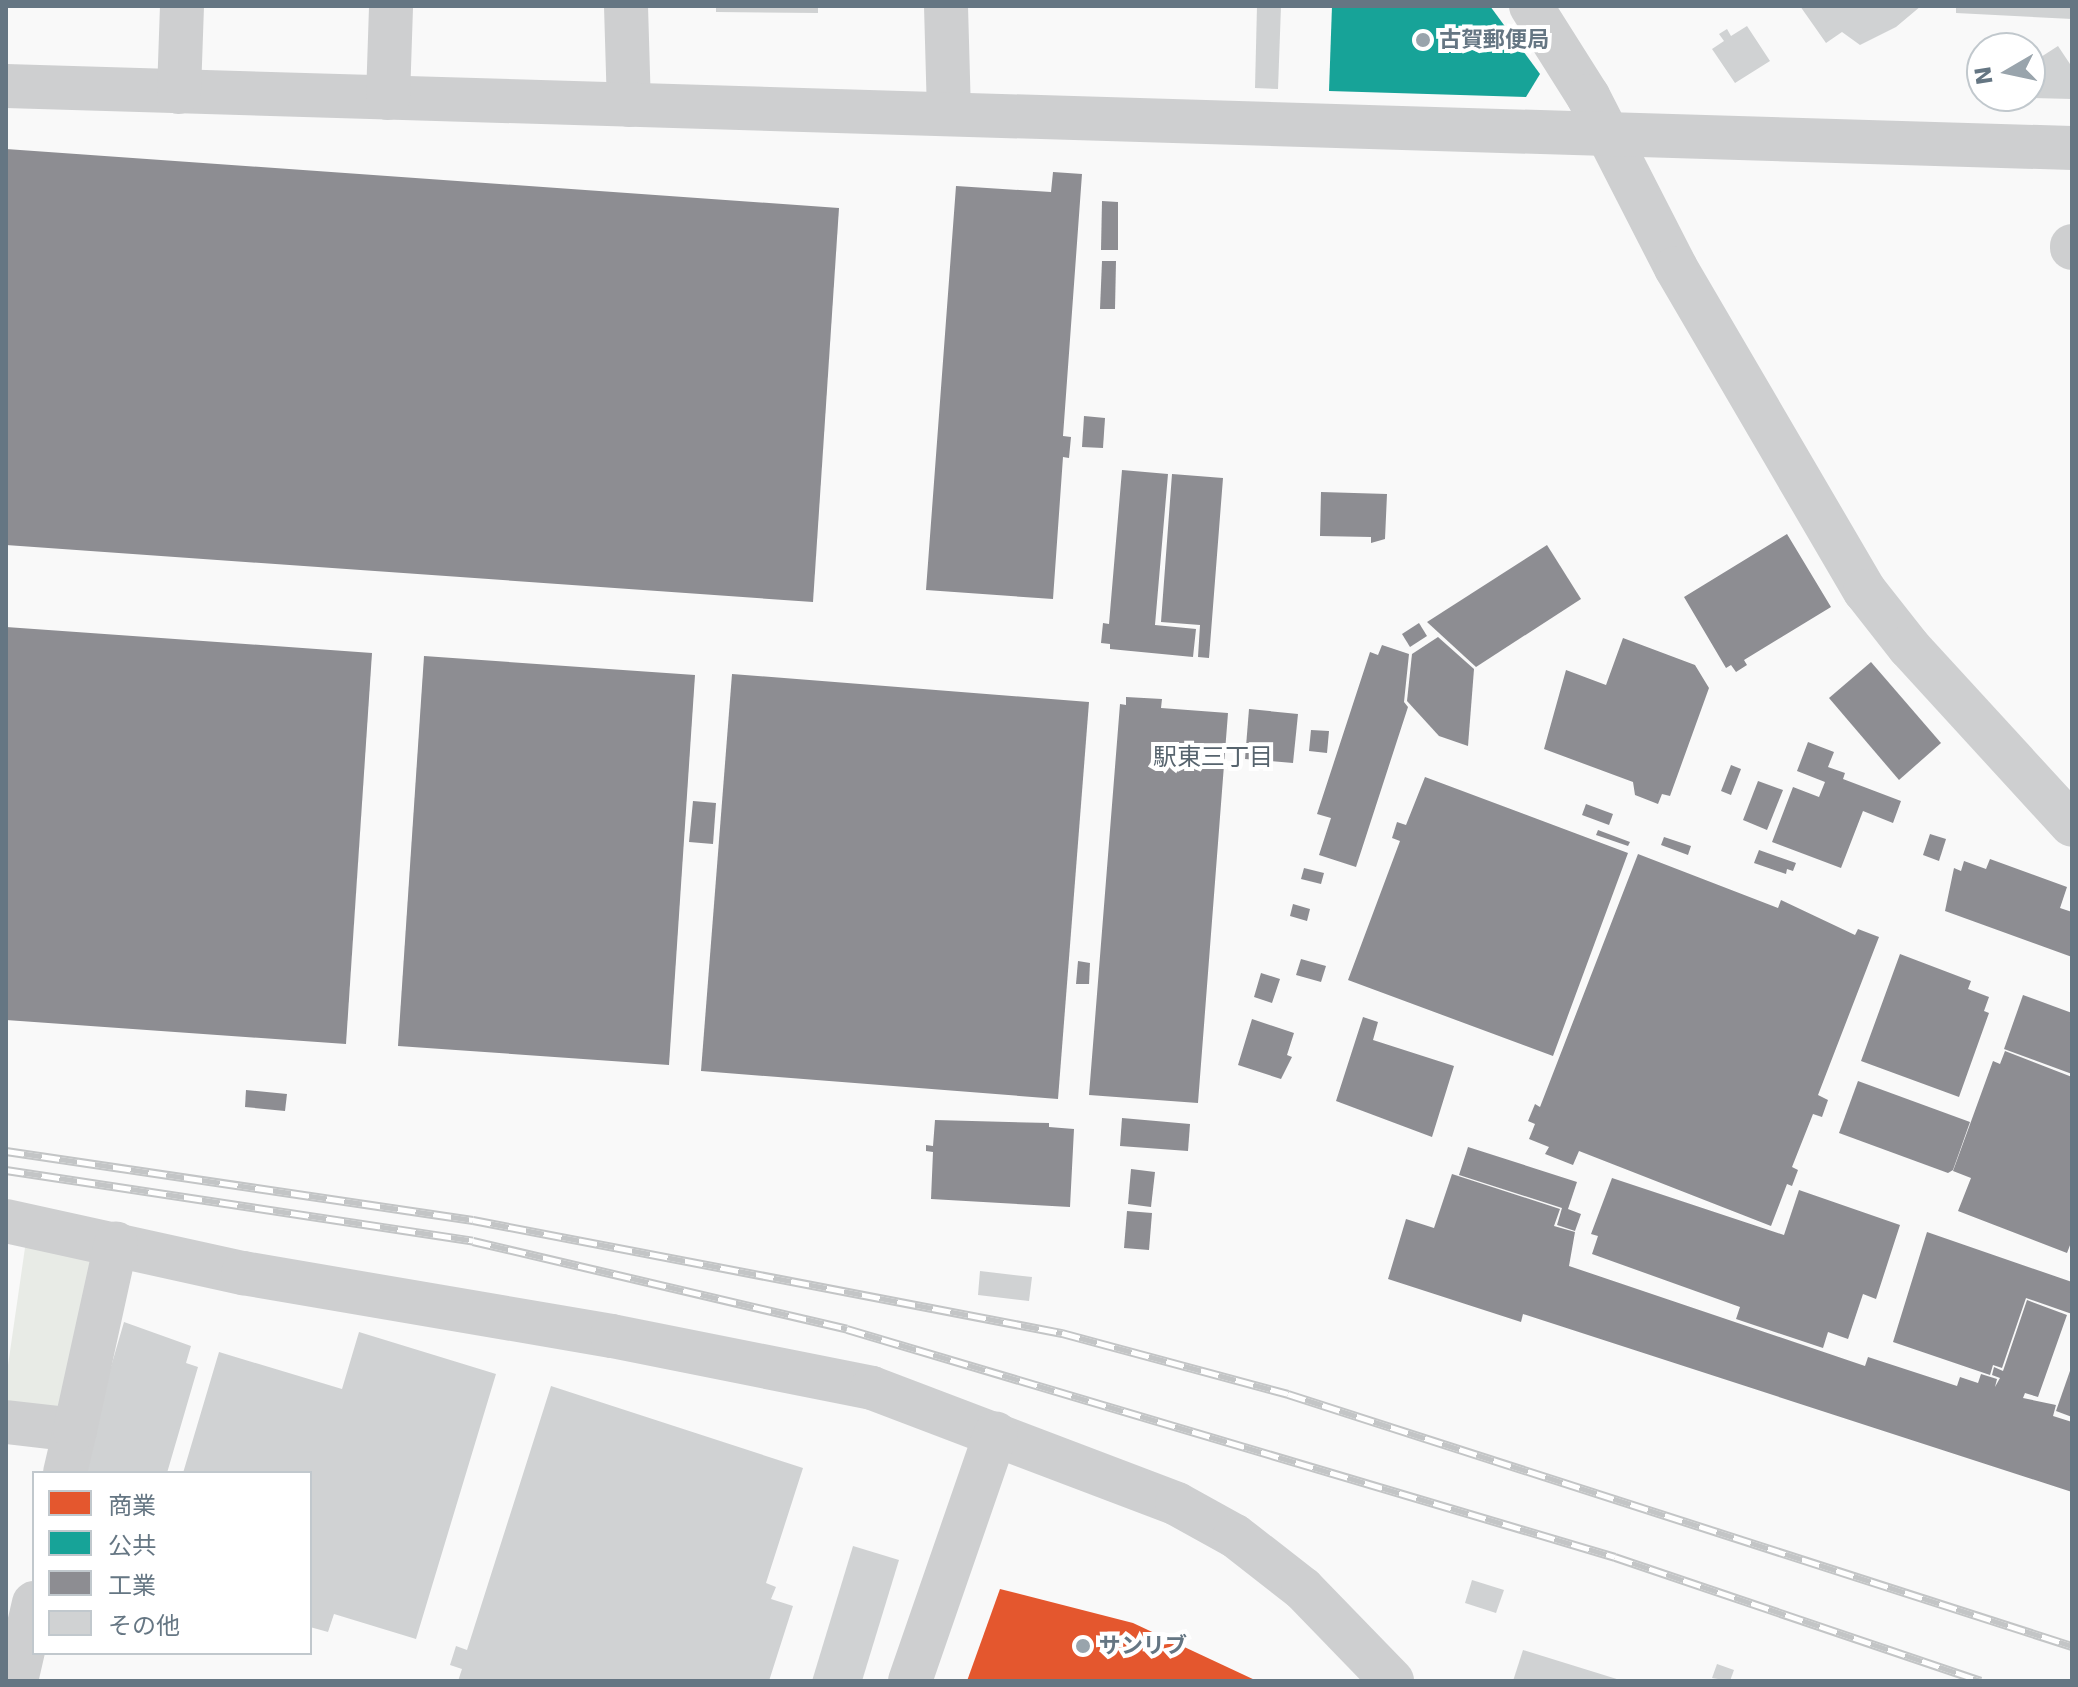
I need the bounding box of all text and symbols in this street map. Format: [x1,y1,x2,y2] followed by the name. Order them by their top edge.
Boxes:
[1439,27,1549,53] place label: 古賀郵便局
[1414,31,1432,49] marker: 古賀郵便局
[1966,32,2046,112] north arrow
[1970,64,1998,87] text: N
[1153,744,1273,772] district label: 駅東三丁目
[32,1471,312,1655] legend
[108,1492,156,1520] text: 商業
[108,1532,156,1560] text: 公共
[108,1572,156,1600] text: 工業
[108,1612,180,1640] text: その他
[1099,1633,1187,1659] place label: サンリブ
[1074,1637,1092,1655] marker: サンリブ

